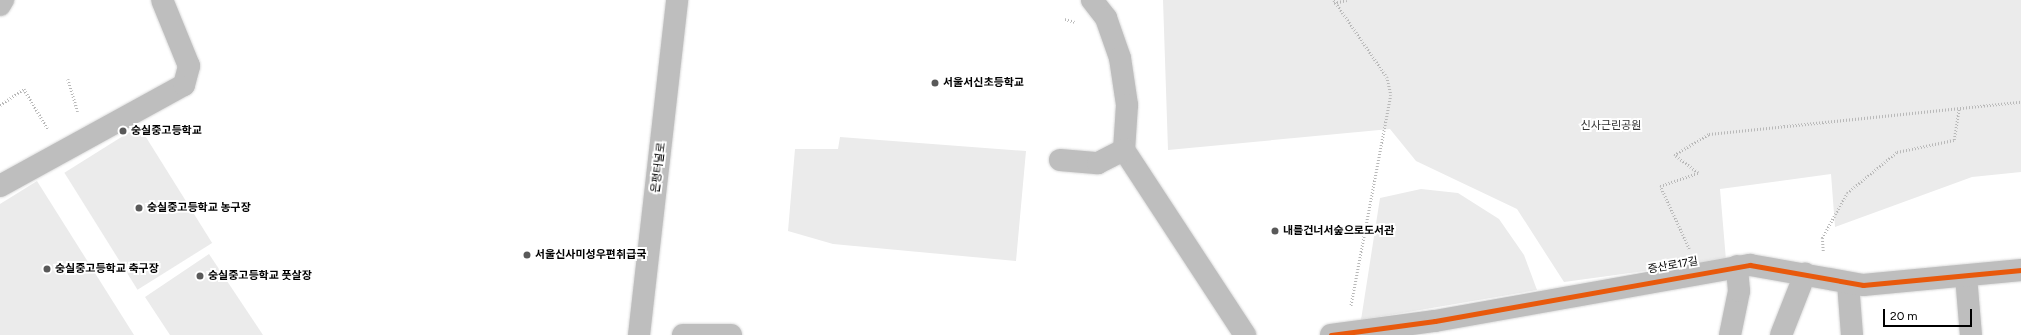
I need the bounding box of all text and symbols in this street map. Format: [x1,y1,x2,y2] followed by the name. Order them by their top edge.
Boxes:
[943,76,1024,90] place label: 서울서신초등학교
[930,78,940,88] marker: 서울서신초등학교
[1581,119,1641,133] park label: 신사근린공원
[131,124,202,138] place label: 숭실중고등학교
[118,126,128,136] marker: 숭실중고등학교
[649,142,669,194] street label: 은평터널로
[147,201,251,215] place label: 숭실중고등학교 농구장
[134,203,144,213] marker: 숭실중고등학교 농구장
[1283,224,1394,238] place label: 내를건너서숲으로도서관
[1270,226,1280,236] marker: 내를건너서숲으로도서관
[535,248,646,262] place label: 서울신사미성우편취급국
[522,250,532,260] marker: 서울신사미성우편취급국
[1647,255,1699,277] street label: 증산로17길
[55,262,159,276] place label: 숭실중고등학교 축구장
[42,264,52,274] marker: 숭실중고등학교 축구장
[208,269,312,283] place label: 숭실중고등학교 풋살장
[195,271,205,281] marker: 숭실중고등학교 풋살장
[1885,301,1974,327] scale bar
[1890,309,1918,323] text: 20 m

